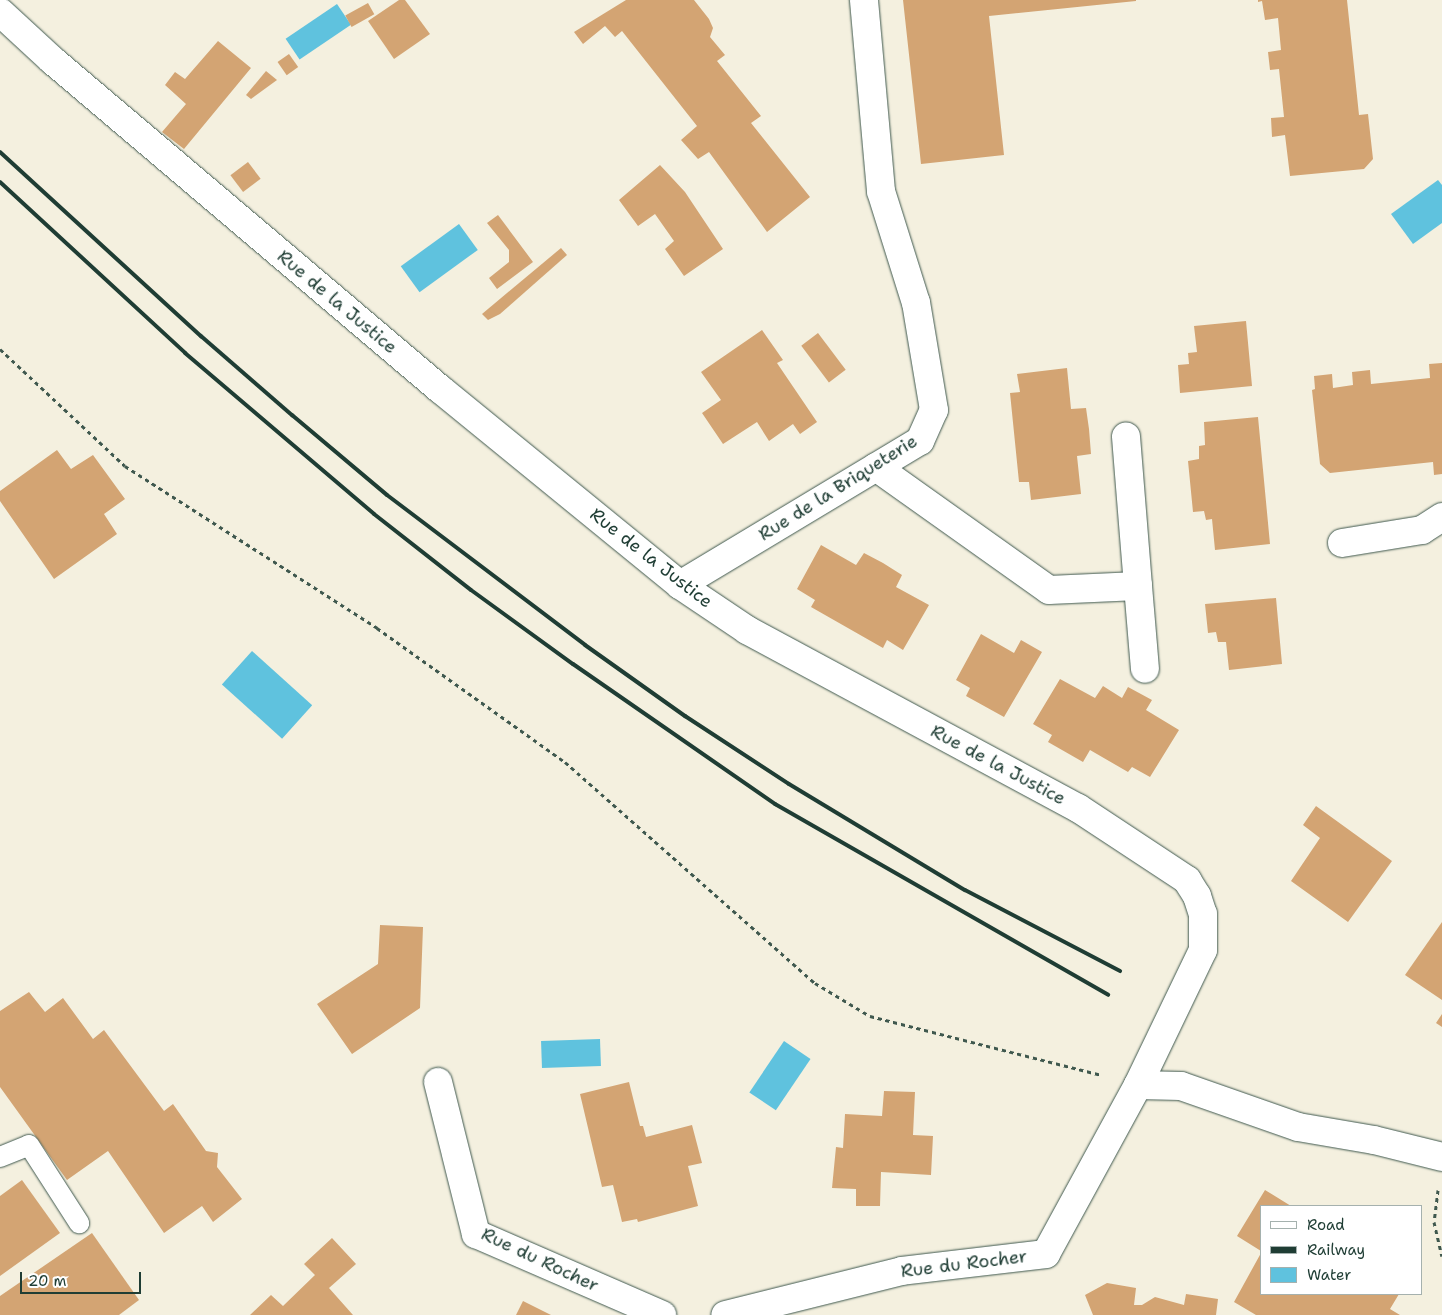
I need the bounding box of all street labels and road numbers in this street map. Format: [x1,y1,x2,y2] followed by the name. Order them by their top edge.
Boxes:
[273,246,401,358] street label: Rue de la Justice
[755,430,921,546] street label: Rue de la Briqueterie
[585,503,717,613] street label: Rue de la Justice
[927,720,1069,810] street label: Rue de la Justice
[478,1223,602,1297] street label: Rue du Rocher
[900,1246,1028,1282] street label: Rue du Rocher

